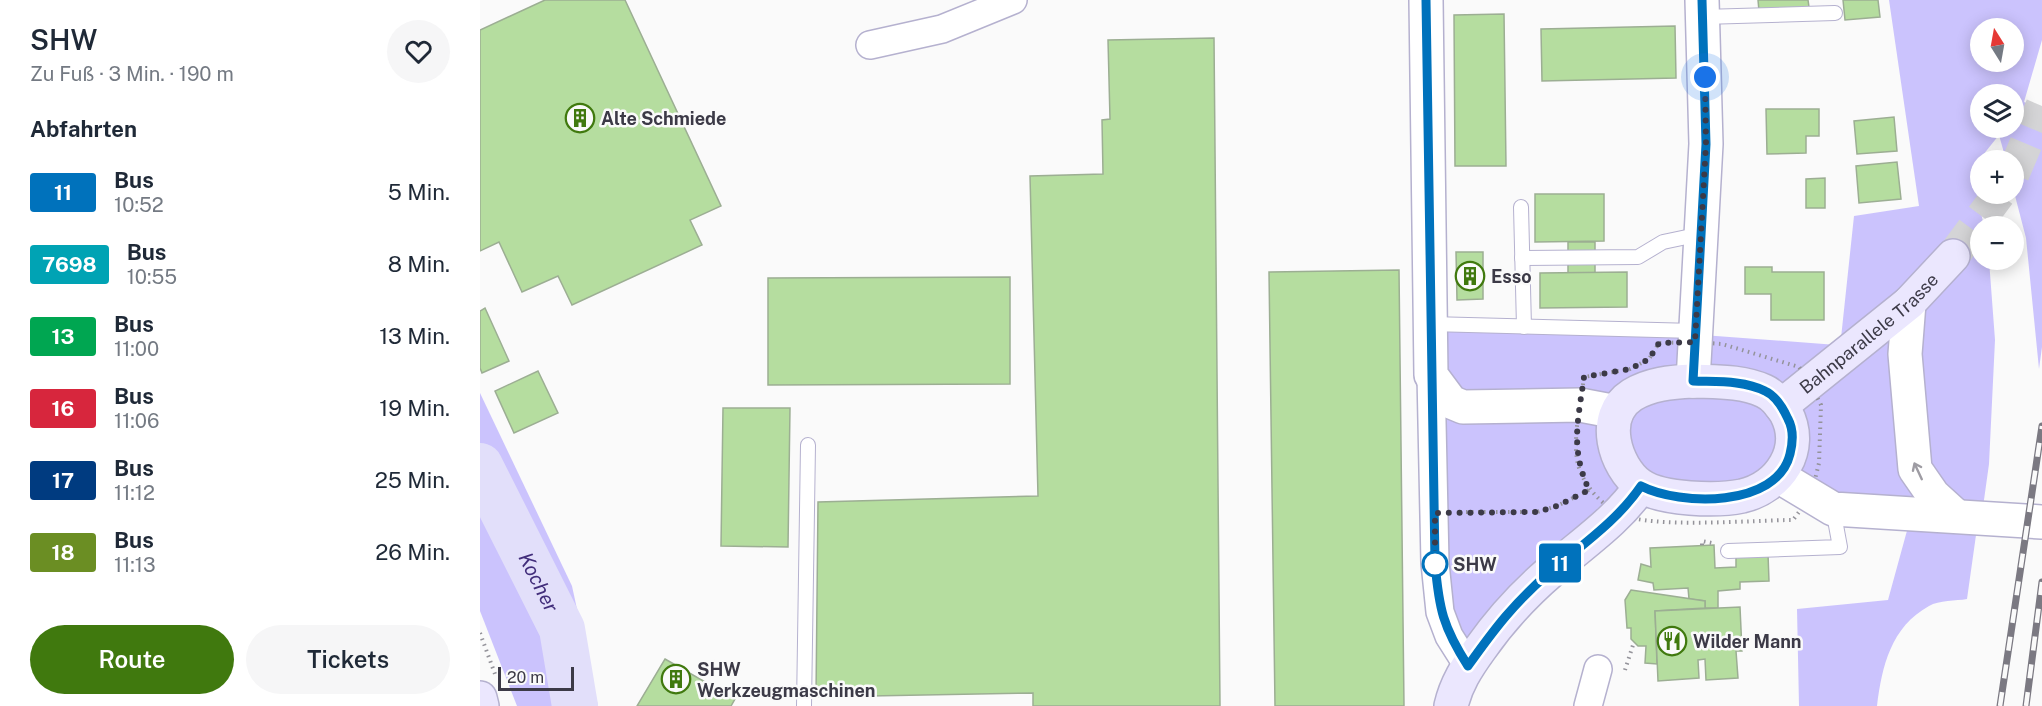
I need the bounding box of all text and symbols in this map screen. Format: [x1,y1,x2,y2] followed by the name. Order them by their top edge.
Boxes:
[1970,18,2024,72] north arrow
[1970,18,2024,270] map controls
[387,20,450,83] button: heart
[30,23,97,56] text: SHW
[30,62,234,86] text: Zu Fuß · 3 Min. · 190 m
[1690,62,1720,92] your location
[1970,84,2024,138] button: layers
[564,102,596,134] building icon: Alte Schmiede
[601,108,726,129] place label: Alte Schmiede
[30,116,137,142] text: Abfahrten
[1970,150,2024,204] button: +
[114,167,154,193] text: Bus
[388,179,450,205] text: 5 Min.
[54,180,72,205] text: 11
[114,193,164,217] text: 10:52
[1970,216,2024,270] button: −
[127,239,166,265] text: Bus
[388,251,450,277] text: 8 Min.
[42,252,97,277] text: 7698
[1454,260,1486,292] building icon: Esso
[127,265,177,289] text: 10:55
[1491,266,1532,287] place label: Esso
[1795,269,1942,398] street label: Bahnparallele Trasse
[114,311,154,337] text: Bus
[379,323,450,349] text: 13 Min.
[52,324,74,349] text: 13
[114,337,159,361] text: 11:00
[114,383,154,409] text: Bus
[379,395,450,421] text: 19 Min.
[52,396,74,421] text: 16
[114,409,159,433] text: 11:06
[114,455,154,481] text: Bus
[1912,462,1924,480] one-way arrow
[375,467,450,493] text: 25 Min.
[52,468,74,493] text: 17
[114,481,155,505] text: 11:12
[114,527,154,553] text: Bus
[375,539,450,565] text: 26 Min.
[51,540,75,565] text: 18
[1533,544,1587,582] line badge: 11
[513,548,564,616] water label: Kocher
[1422,551,1448,577] marker: SHW
[1551,551,1569,576] text: 11
[114,553,156,577] text: 11:13
[1453,554,1497,575] place label: SHW
[30,625,234,694] button: Route
[246,625,450,694] button: Tickets
[1656,625,1688,657] restaurant icon: Wilder Mann
[1693,631,1802,652] place label: Wilder Mann
[697,659,875,701] place label: SHW Werkzeugmaschinen
[660,663,692,695] building icon: SHW Werkzeugmaschinen
[498,664,574,692] scale bar
[507,668,544,687] text: 20 m

